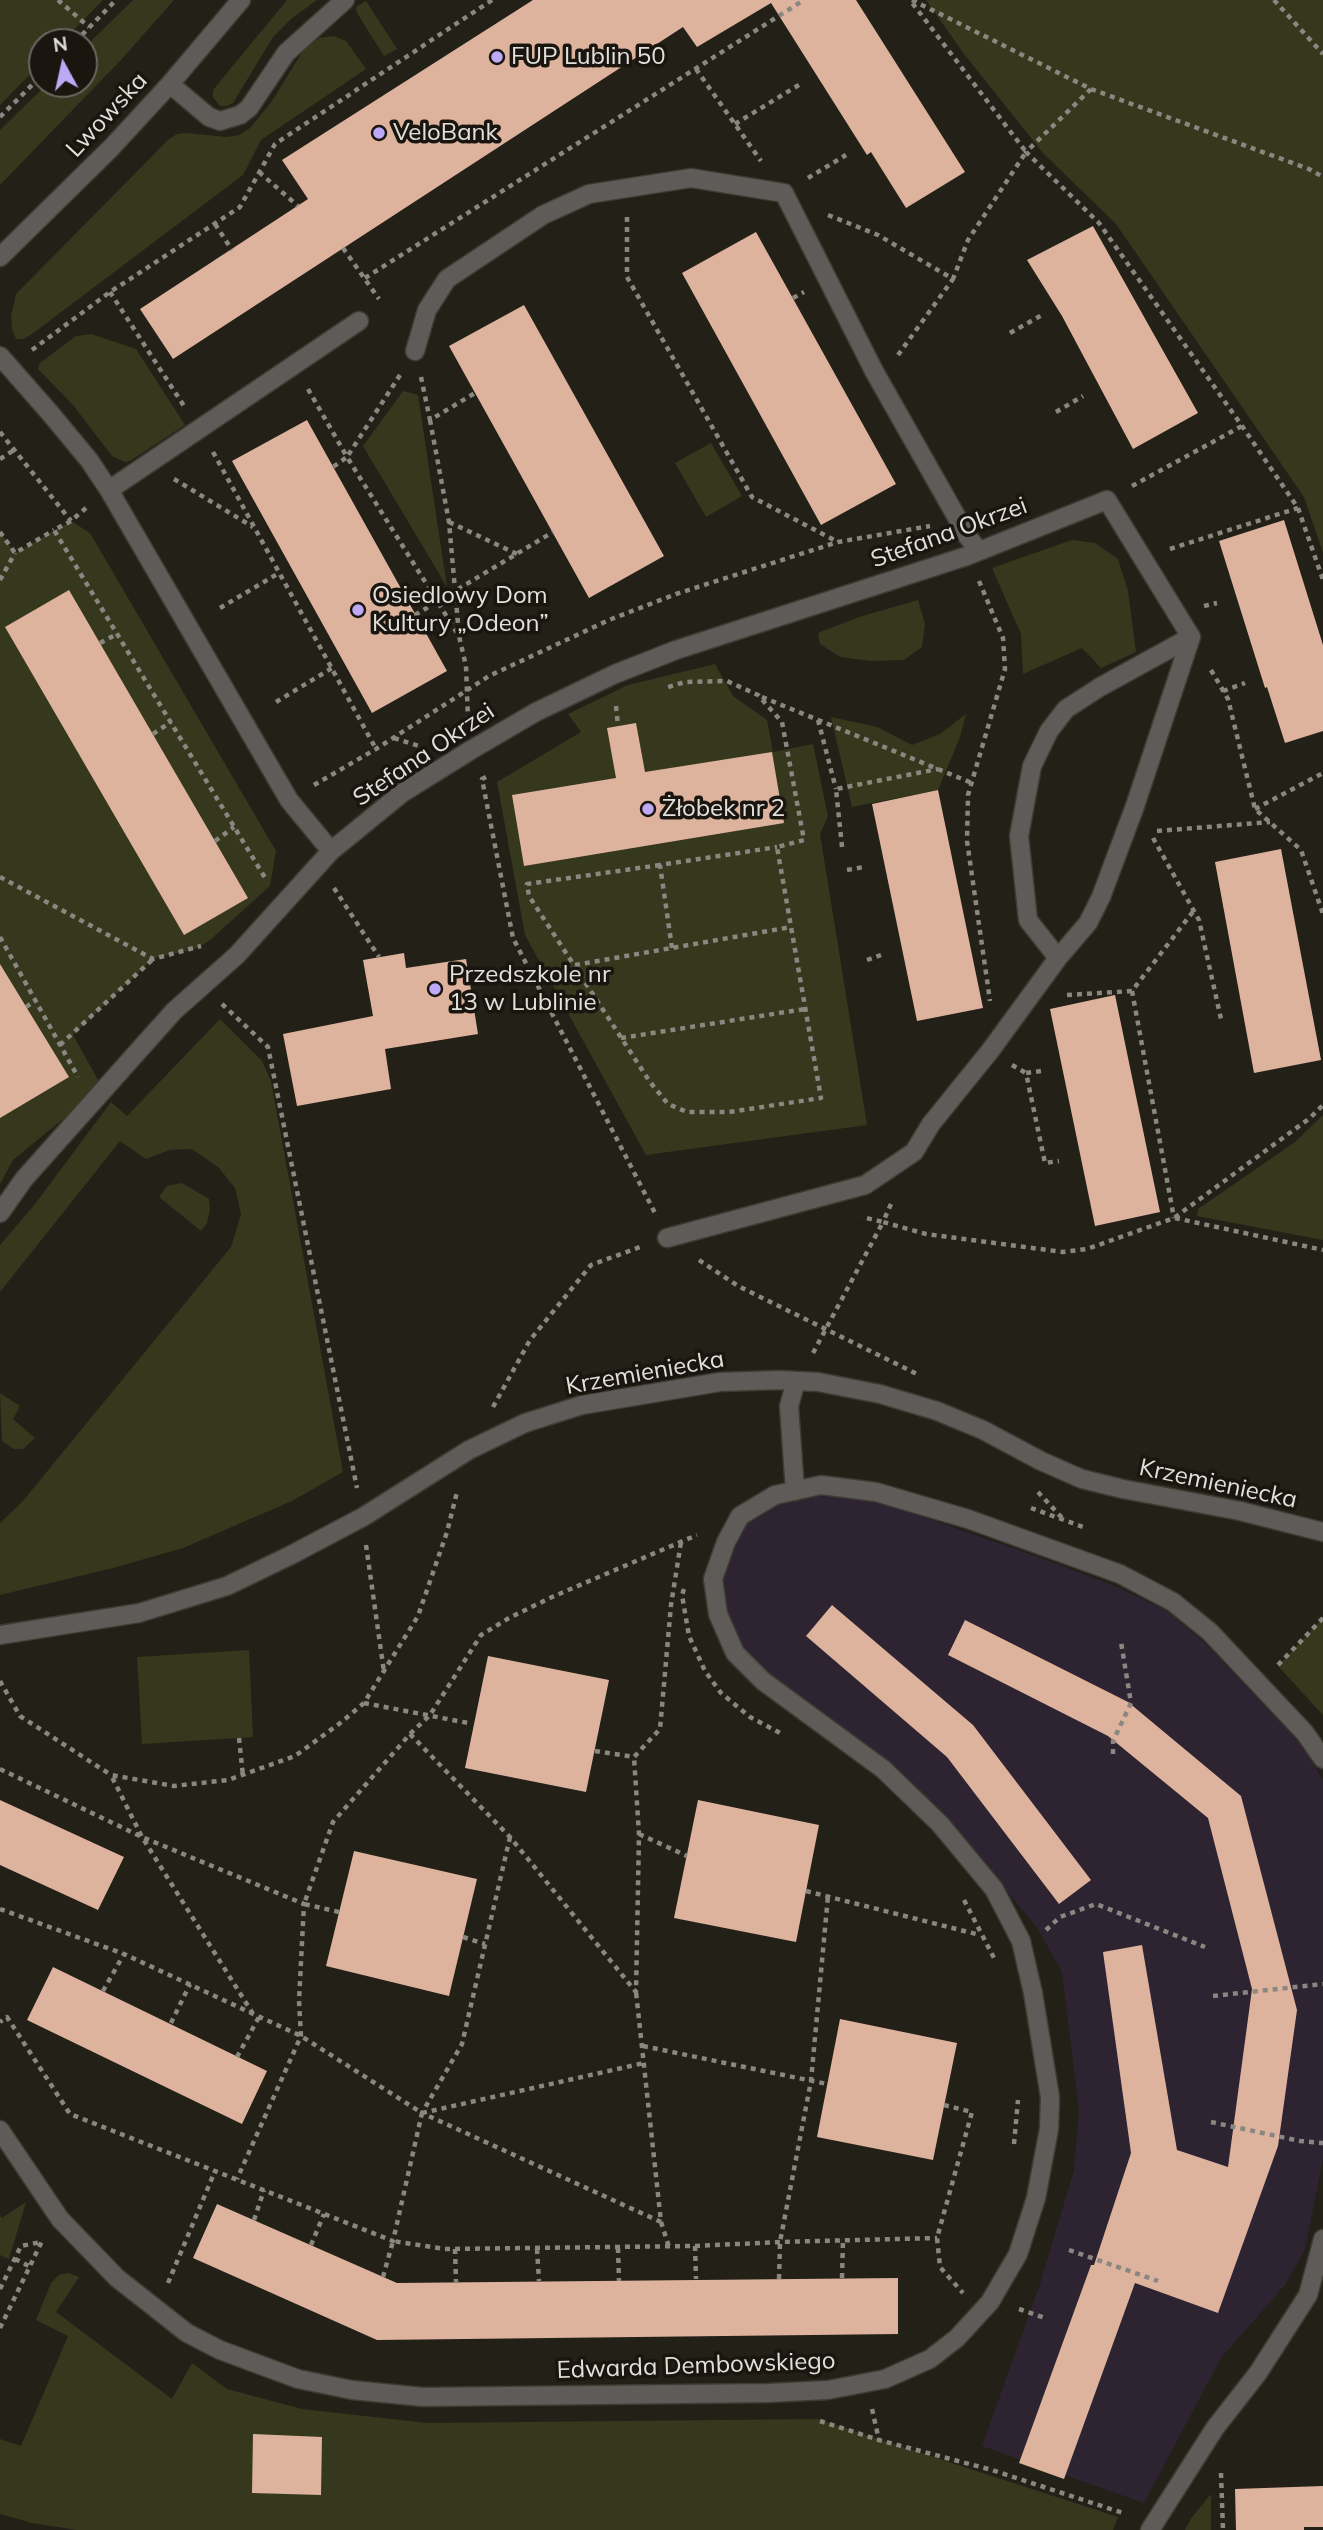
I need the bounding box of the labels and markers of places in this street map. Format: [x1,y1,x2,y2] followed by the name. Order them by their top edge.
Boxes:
[511,43,666,71] place label: FUP Lublin 50
[489,49,505,65] marker: FUP Lublin 50
[393,119,498,147] place label: VeloBank
[371,125,387,141] marker: VeloBank
[372,582,549,638] place label: Osiedlowy Dom Kultury „Odeon”
[350,602,366,618] marker: Osiedlowy Dom Kultury „Odeon”
[662,795,785,823] place label: Żłobek nr 2
[640,801,656,817] marker: Żłobek nr 2
[449,961,611,1017] place label: Przedszkole nr 13 w Lublinie
[427,981,443,997] marker: Przedszkole nr 13 w Lublinie

